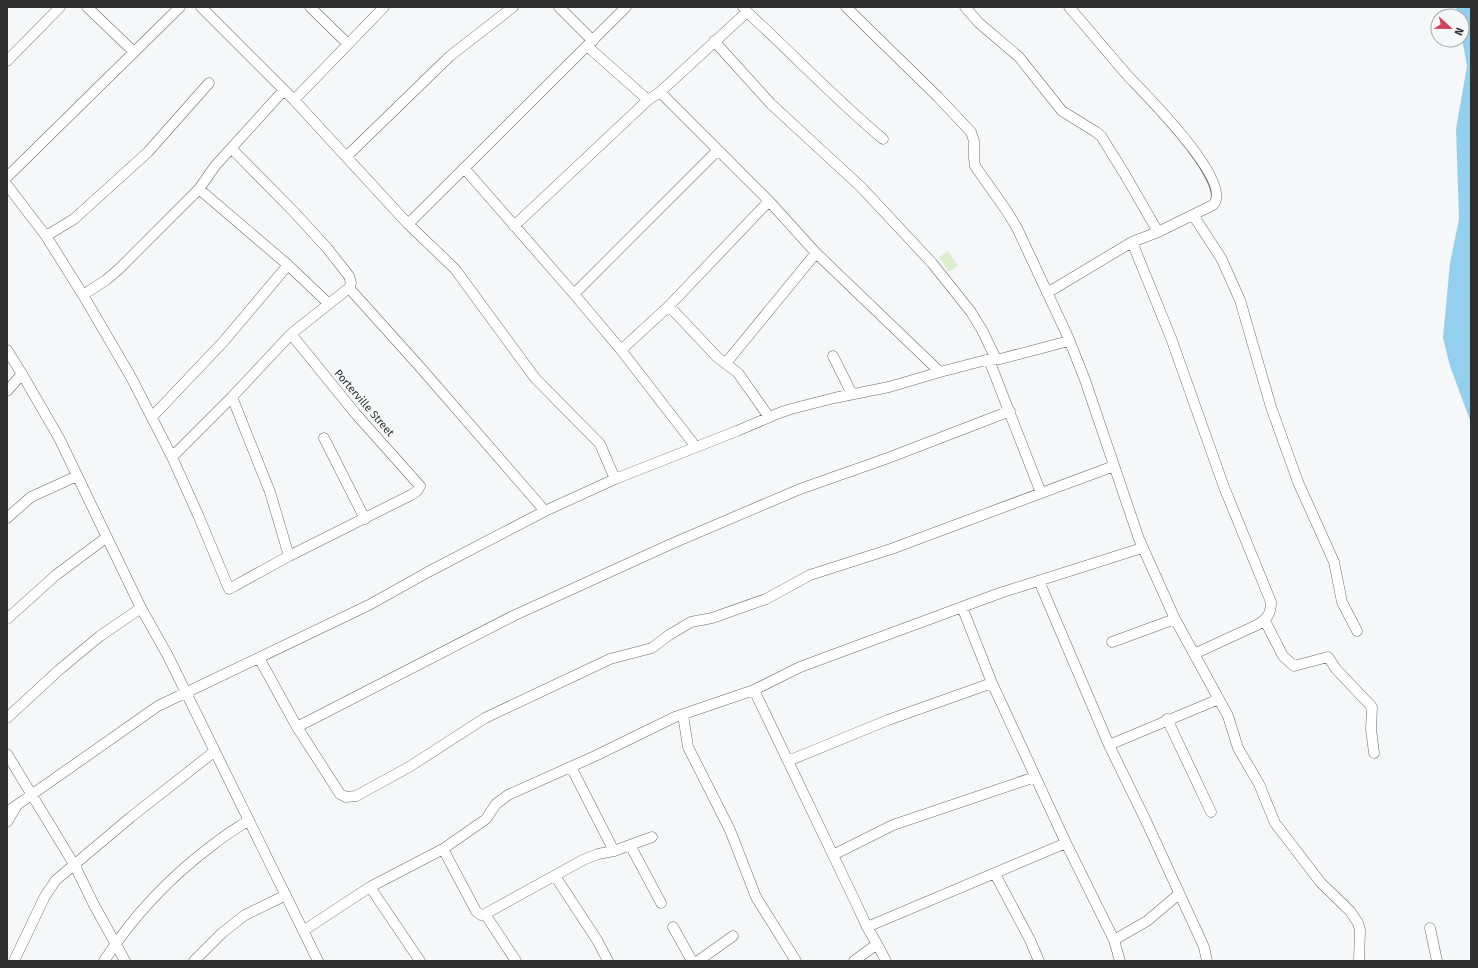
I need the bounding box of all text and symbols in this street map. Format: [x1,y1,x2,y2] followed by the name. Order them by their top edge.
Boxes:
[1430,8,1470,48] north arrow
[1451,26,1466,37] text: N
[331,367,397,439] street label: Porterville Street

